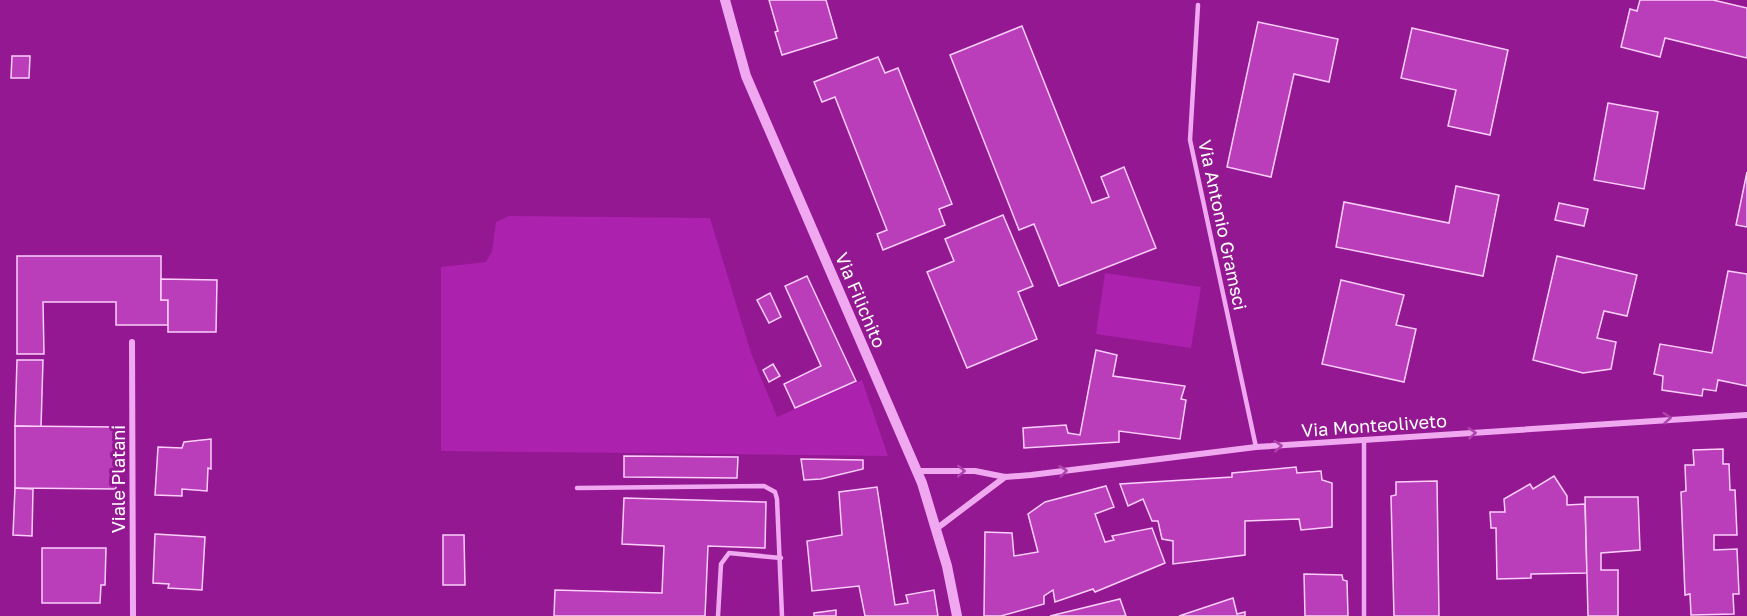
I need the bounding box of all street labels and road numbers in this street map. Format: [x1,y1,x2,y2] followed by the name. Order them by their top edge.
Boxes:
[1194,138,1252,312] street label: Via Antonio Gramsci
[831,249,891,351] street label: Via Filichito
[1300,409,1448,441] street label: Via Monteoliveto
[107,425,129,533] street label: Viale Platani

